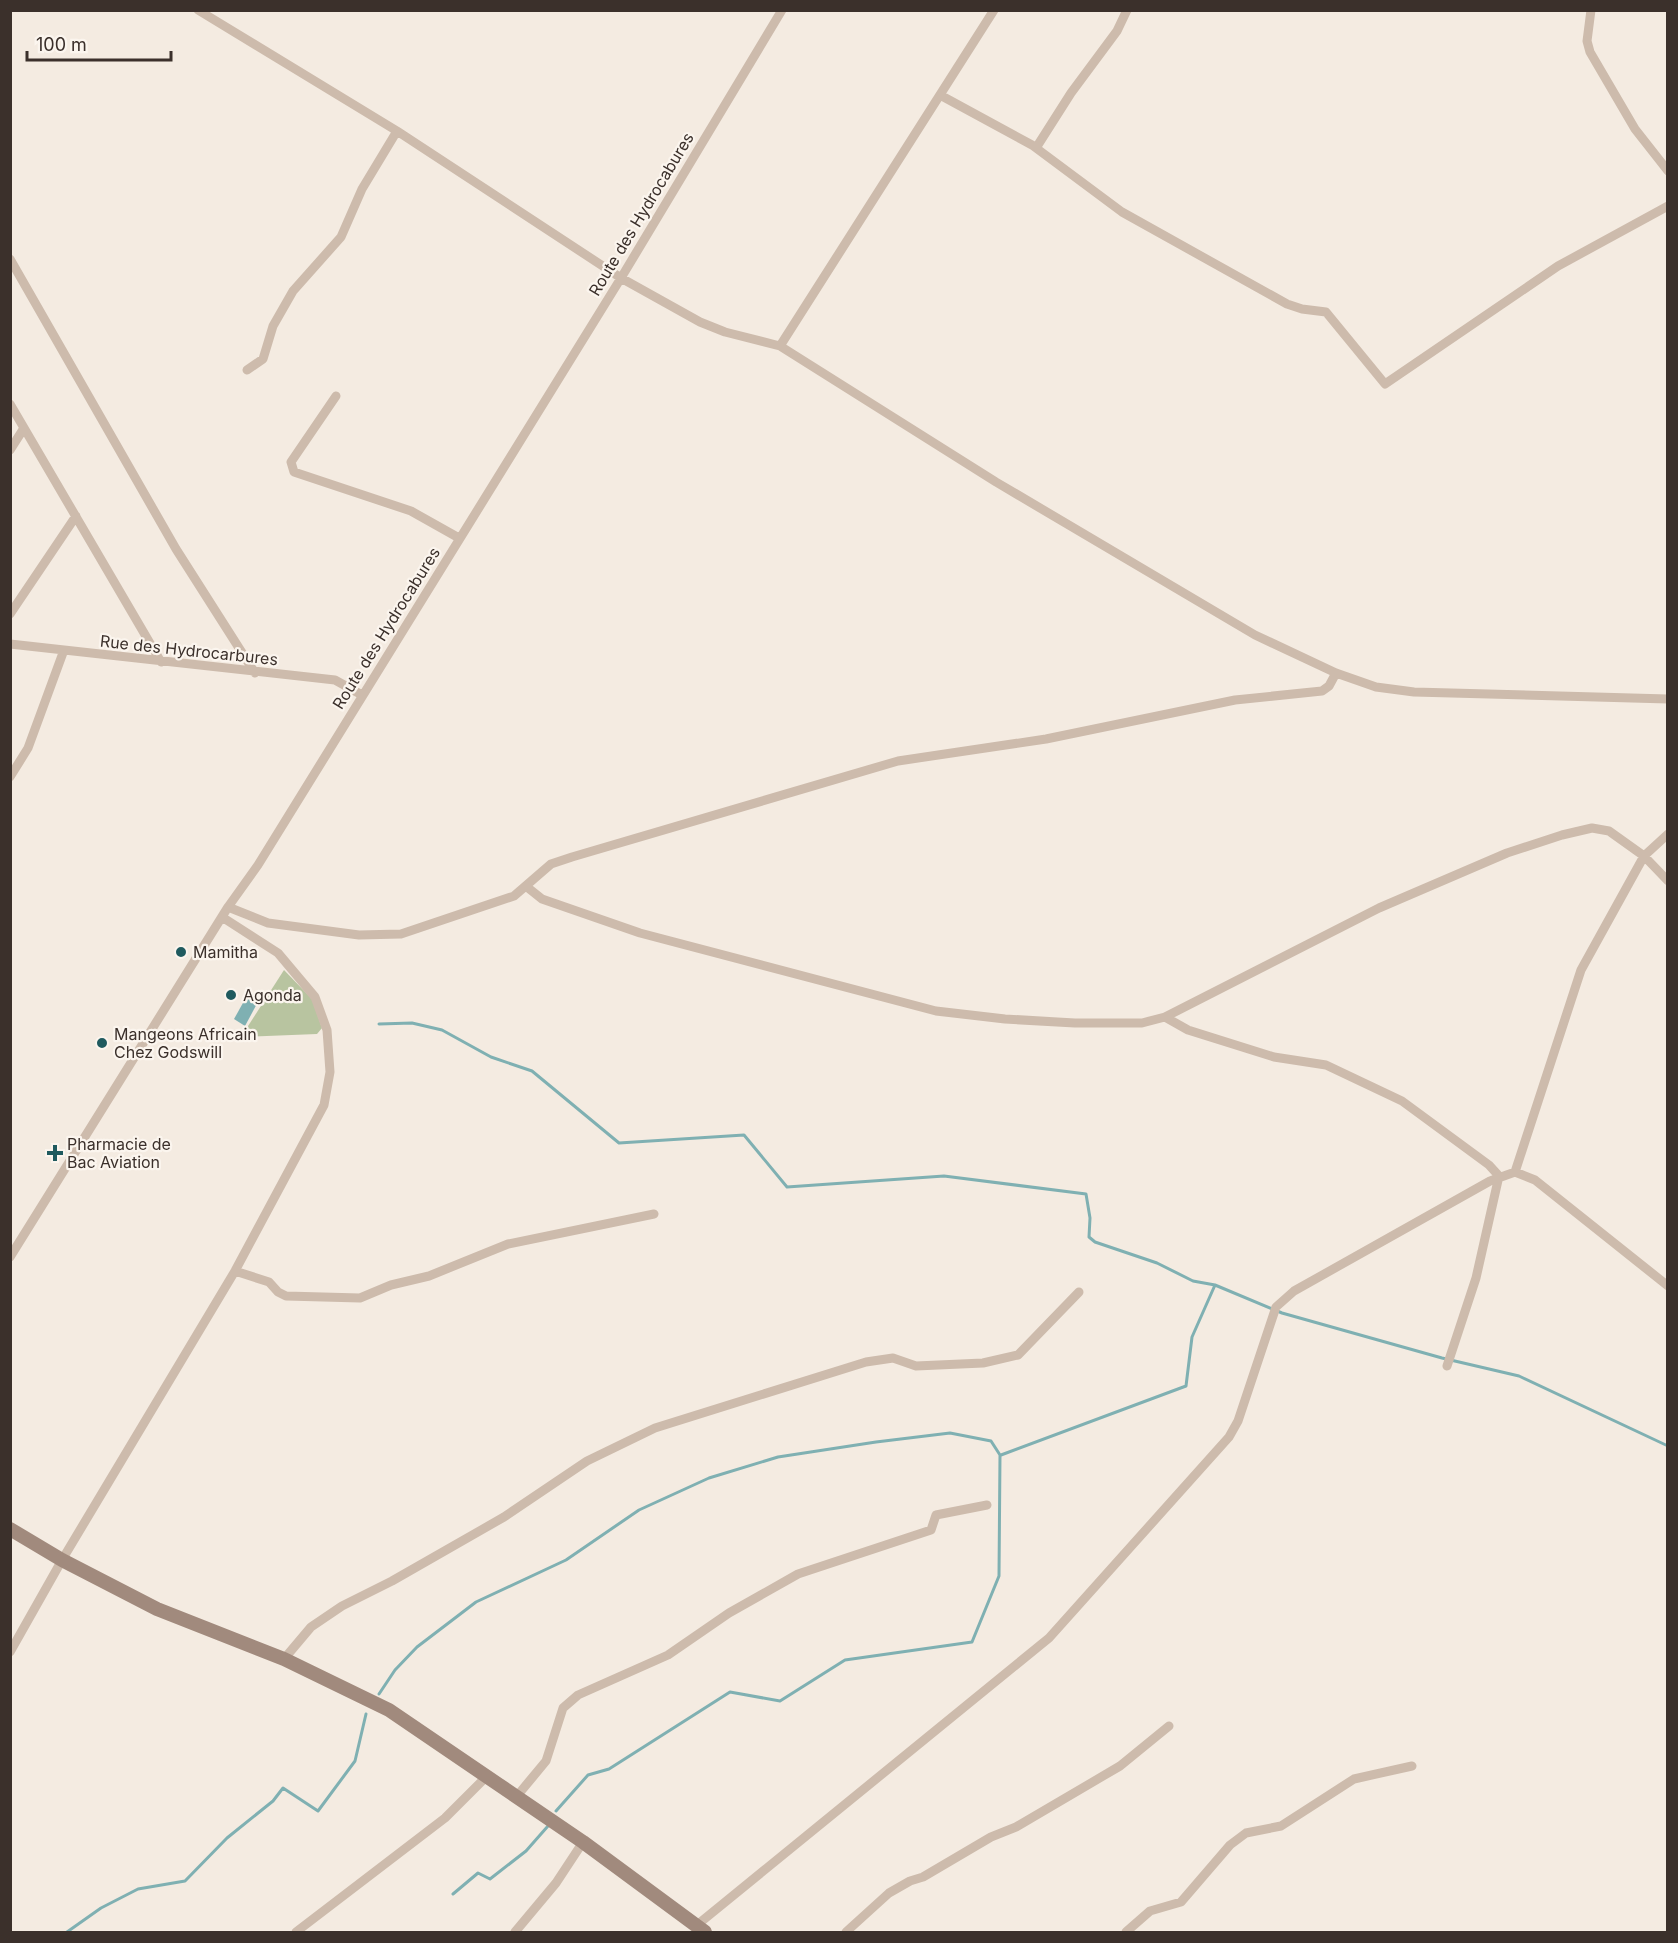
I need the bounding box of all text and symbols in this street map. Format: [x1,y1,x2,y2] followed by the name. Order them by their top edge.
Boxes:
[27,24,171,62] scale bar
[36,34,87,55] text: 100 m
[584,129,698,299] street label: Route des Hydrocabures
[328,543,444,713] street label: Route des Hydrocabures
[99,631,279,669] street label: Rue des Hydrocarbures
[193,942,258,962] place label: Mamitha
[174,945,188,959] marker: Mamitha
[243,985,302,1005] place label: Agonda
[224,988,238,1002] marker: Agonda
[114,1024,257,1062] place label: Mangeons Africain Chez Godswill
[95,1036,109,1050] marker: Mangeons Africain Chez Godswill
[67,1134,171,1172] place label: Pharmacie de Bac Aviation
[48,1146,62,1160] marker: Pharmacie de Bac Aviation

